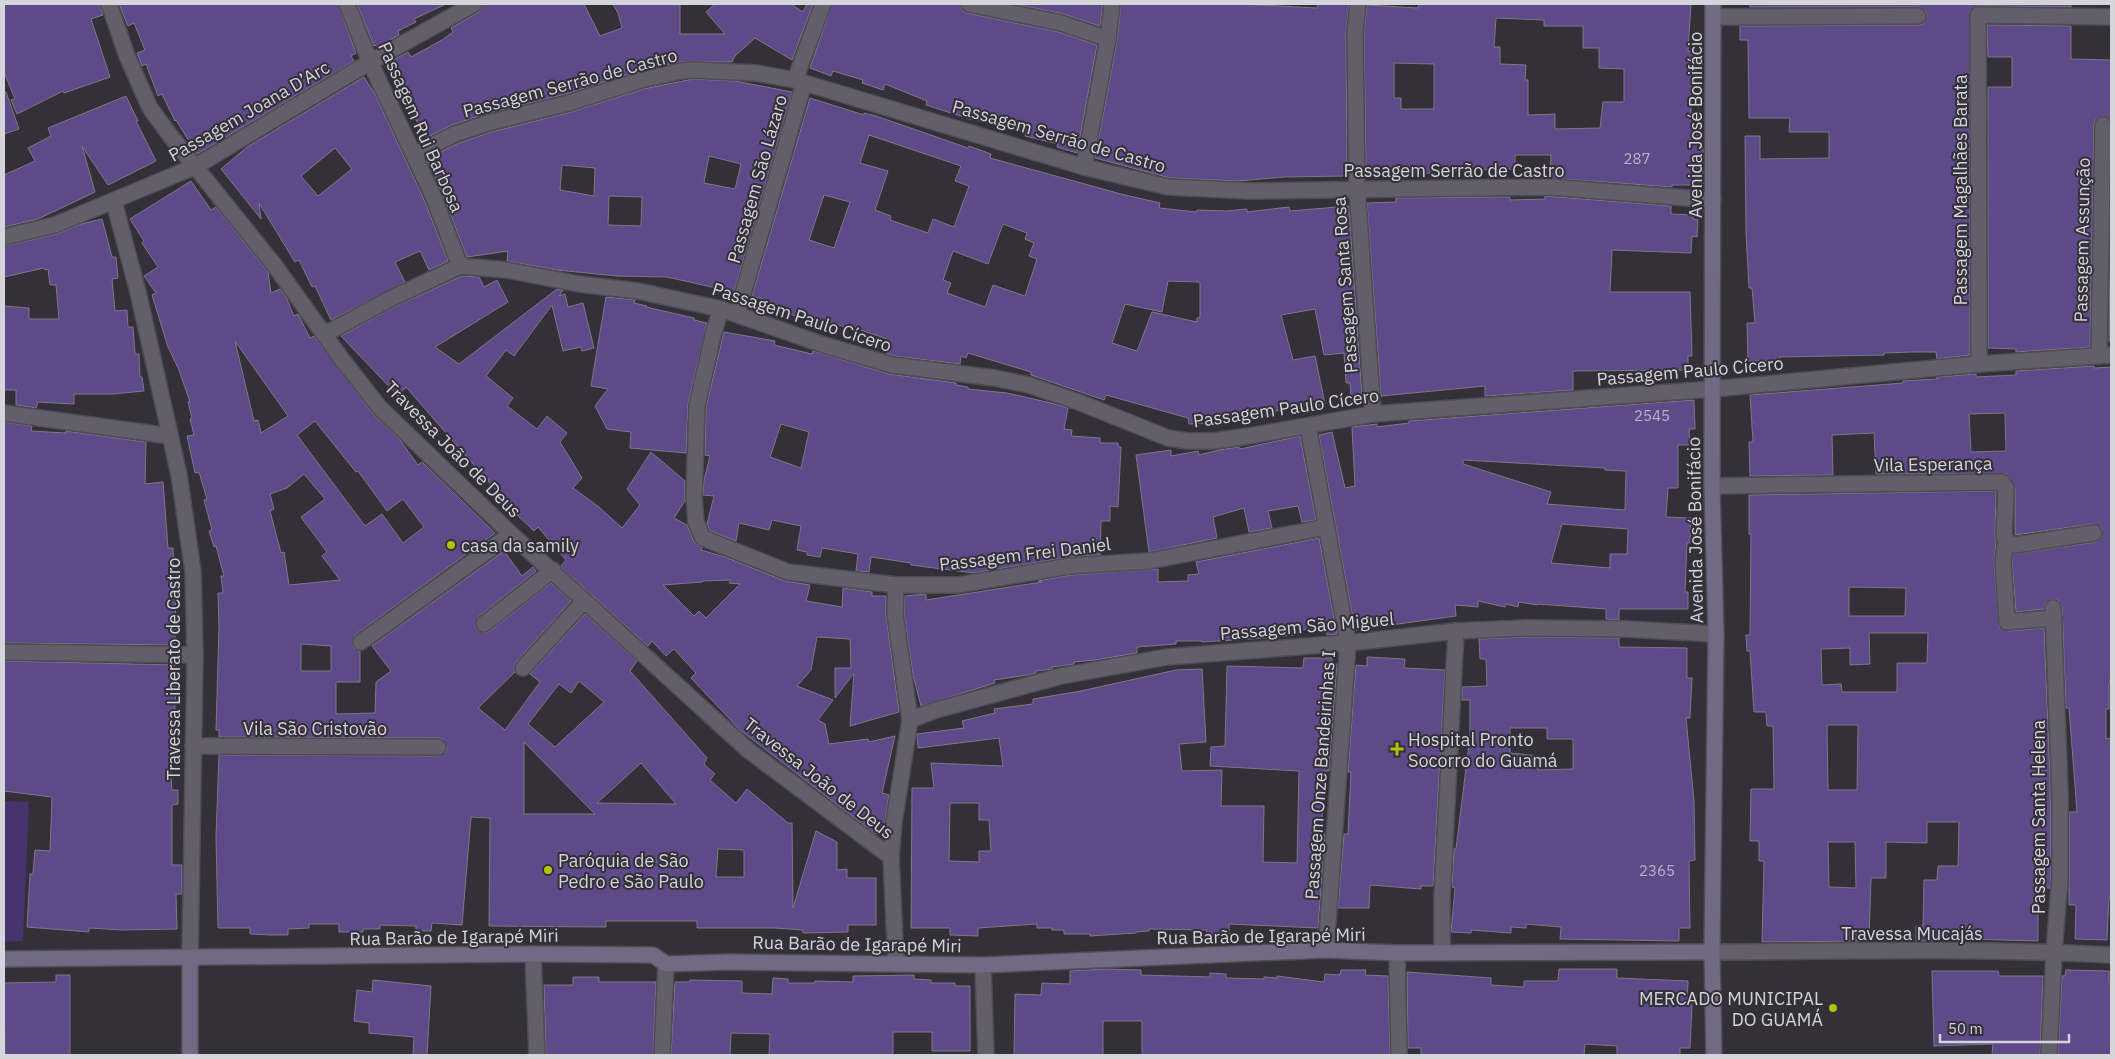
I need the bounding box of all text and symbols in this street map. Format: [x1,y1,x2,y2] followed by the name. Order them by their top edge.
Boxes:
[1684,32,1707,218] street label: Avenida José Bonifácio
[373,38,469,216] street label: Passagem Rui Barbosa
[460,43,680,123] street label: Passagem Serrão de Castro
[164,55,334,167] street label: Passagem Joana D’Arc
[1949,74,1972,305] street label: Passagem Magalhães Barata
[722,92,792,266] street label: Passagem São Lázaro
[950,94,1168,178] street label: Passagem Serrão de Castro
[1623,149,1651,168] house number: 287
[2069,157,2095,323] street label: Passagem Assunção
[1344,159,1564,182] street label: Passagem Serrão de Castro
[1327,196,1363,374] street label: Passagem Santa Rosa
[709,277,895,357] street label: Passagem Paulo Cícero
[1596,351,1784,391] street label: Passagem Paulo Cícero
[380,376,526,522] street label: Travessa João de Deus
[1192,384,1380,432] street label: Passagem Paulo Cícero
[1634,406,1670,425] house number: 2545
[1682,437,1708,623] street label: Avenida José Bonifácio
[1873,451,1993,477] street label: Vila Esperança
[938,532,1112,576] street label: Passagem Frei Daniel
[461,534,579,557] place label: casa da samily
[445,539,457,551] marker: casa da samily
[162,558,185,780] street label: Travessa Liberato de Castro
[1219,607,1395,645] street label: Passagem São Miguel
[1300,650,1340,900] street label: Passagem Onze Bandeirinhas I
[739,712,899,844] street label: Travessa João de Deus
[243,717,387,740] street label: Vila São Cristovão
[2027,719,2050,914] street label: Passagem Santa Helena
[1408,728,1558,772] place label: Hospital Pronto Socorro do Guamá
[1390,742,1404,756] marker: Hospital Pronto Socorro do Guamá
[558,849,704,893] place label: Paróquia de São Pedro e São Paulo
[1639,861,1675,880] house number: 2365
[542,864,554,876] marker: Paróquia de São Pedro e São Paulo
[1841,922,1983,945] street label: Travessa Mucajás
[1156,923,1366,949] street label: Rua Barão de Igarapé Miri
[349,924,559,950] street label: Rua Barão de Igarapé Miri
[752,931,962,957] street label: Rua Barão de Igarapé Miri
[1639,987,1823,1031] place label: MERCADO MUNICIPAL DO GUAMÁ
[1827,1002,1839,1014] marker: MERCADO MUNICIPAL DO GUAMÁ
[1940,1012,2069,1044] scale bar
[1948,1019,1983,1038] text: 50 m

